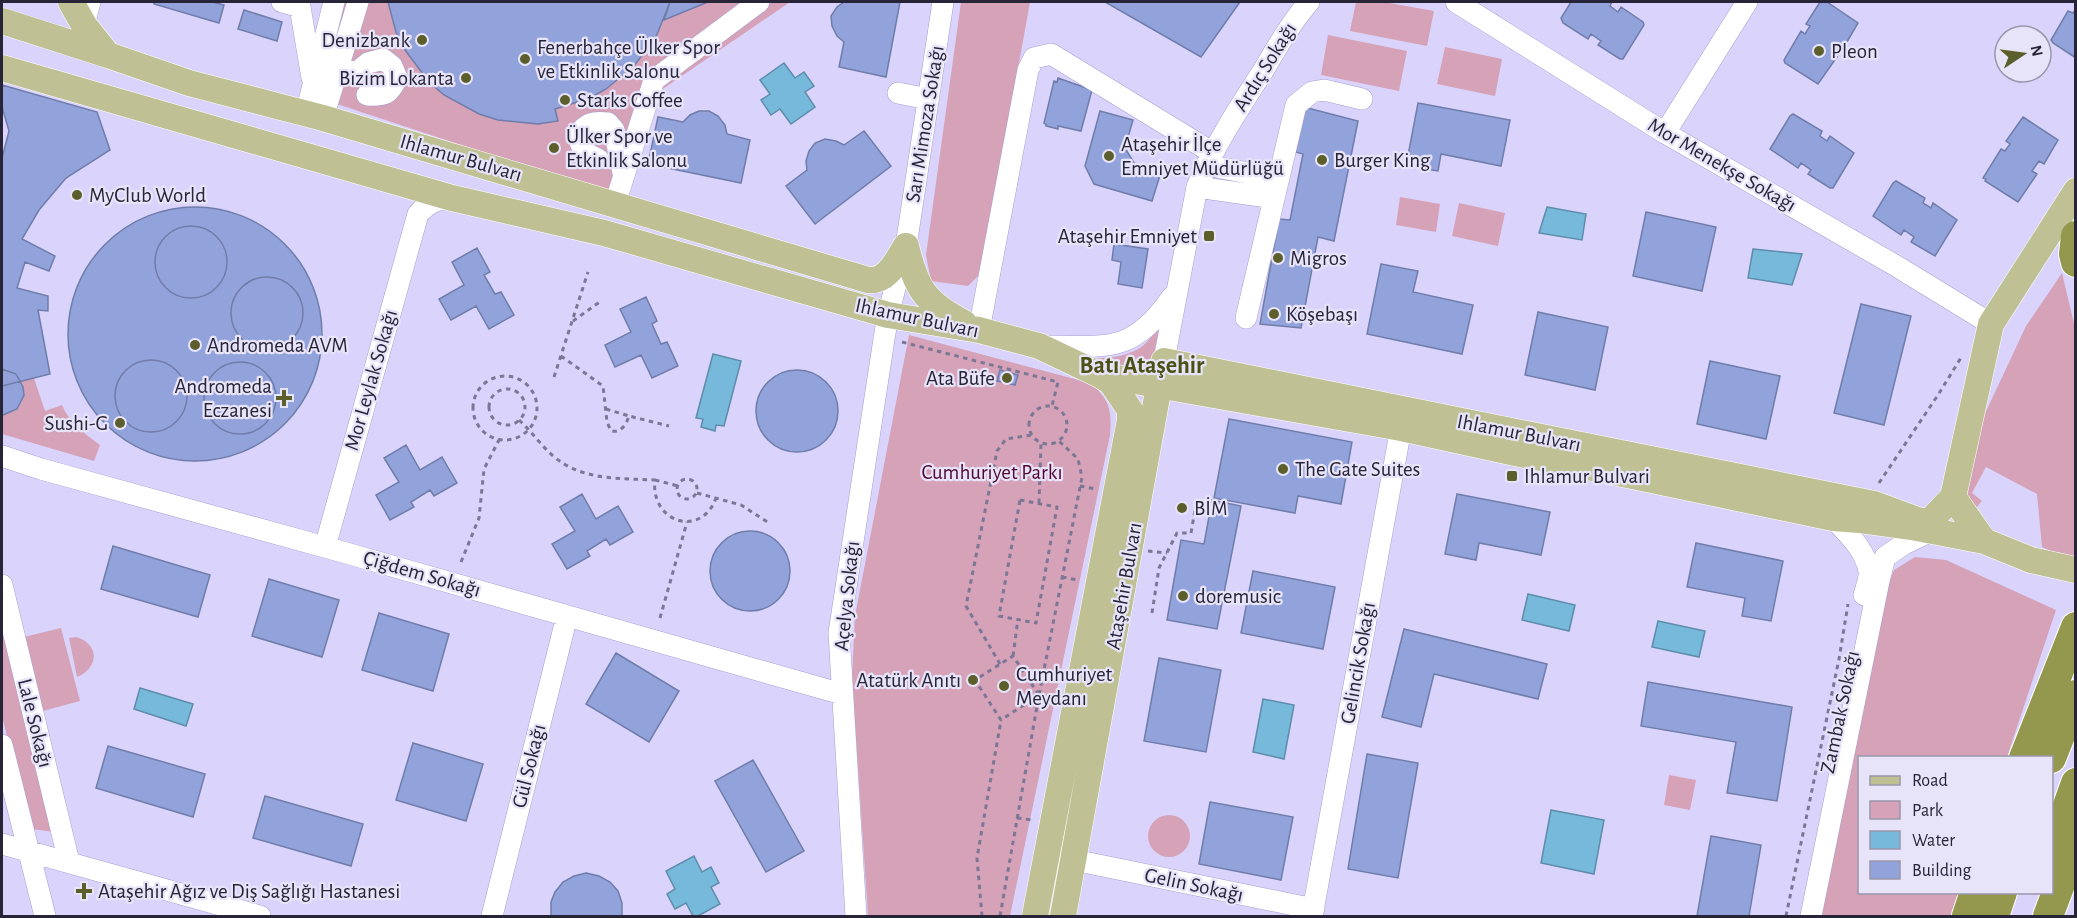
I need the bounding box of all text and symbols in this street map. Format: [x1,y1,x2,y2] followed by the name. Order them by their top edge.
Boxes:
[1230,19,1300,115] street label: Ardıç Sokağı
[1993,24,2053,84] north arrow
[321,30,410,51] place label: Denizbank
[415,33,429,47] marker: Denizbank
[537,36,720,82] place label: Fenerbahçe Ülker Spor ve Etkinlik Salonu
[1831,41,1878,62] place label: Pleon
[902,44,948,204] street label: Sarı Mimoza Sokağı
[1812,44,1826,58] marker: Pleon
[2028,44,2046,58] text: N
[518,52,532,66] marker: Fenerbahçe Ülker Spor ve Etkinlik Salonu
[339,68,454,89] place label: Bizim Lokanta
[459,71,473,85] marker: Bizim Lokanta
[577,90,683,111] place label: Starks Coffee
[558,93,572,107] marker: Starks Coffee
[1644,114,1800,216] street label: Mor Menekşe Sokağı
[566,125,688,171] place label: Ülker Spor ve Etkinlik Salonu
[398,131,524,185] street label: Ihlamur Bulvarı
[1121,133,1284,179] place label: Ataşehir İlçe Emniyet Müdürlüğü
[547,141,561,155] marker: Ülker Spor ve Etkinlik Salonu
[1102,149,1116,163] marker: Ataşehir İlçe Emniyet Müdürlüğü
[1334,150,1431,171] place label: Burger King
[1315,153,1329,167] marker: Burger King
[89,185,206,206] place label: MyClub World
[70,188,84,202] marker: MyClub World
[1058,226,1197,247] place label: Ataşehir Emniyet
[1202,229,1216,243] marker: Ataşehir Emniyet
[1290,248,1347,269] place label: Migros
[1271,251,1285,265] marker: Migros
[853,295,981,341] street label: Ihlamur Bulvarı
[1286,304,1358,325] place label: Köşebaşı
[341,307,401,453] street label: Mor Leylak Sokağı
[1267,307,1281,321] marker: Köşebaşı
[207,335,348,356] place label: Andromeda AVM
[188,338,202,352] marker: Andromeda AVM
[1080,354,1205,378] district label: Batı Ataşehir
[926,368,995,389] place label: Ata Büfe
[1000,371,1014,385] marker: Ata Büfe
[174,376,272,421] place label: Andromeda Eczanesi
[277,391,291,405] marker: Andromeda Eczanesi
[1455,411,1583,455] street label: Ihlamur Bulvarı
[45,413,108,434] place label: Sushi-G
[113,416,127,430] marker: Sushi-G
[1295,459,1420,480] place label: The Gate Suites
[921,462,1063,483] park label: Cumhuriyet Parkı
[1276,462,1290,476] marker: The Gate Suites
[1524,466,1650,487] place label: Ihlamur Bulvari
[1505,469,1519,483] marker: Ihlamur Bulvari
[1194,497,1227,519] place label: BİM
[1175,501,1189,515] marker: BİM
[1102,521,1146,651] street label: Ataşehir Bulvarı
[831,540,863,652] street label: Açelya Sokağı
[361,547,483,601] street label: Çiğdem Sokağı
[1195,586,1281,607] place label: doremusic
[1176,589,1190,603] marker: doremusic
[1337,601,1379,725] street label: Gelincik Sokağı
[1817,649,1863,775] street label: Zambak Sokağı
[1016,664,1113,709] place label: Cumhuriyet Meydanı
[856,670,961,691] place label: Atatürk Anıtı
[966,673,980,687] marker: Atatürk Anıtı
[14,676,56,770] street label: Lale Sokağı
[997,679,1011,693] marker: Cumhuriyet Meydanı
[508,722,550,810] street label: Gül Sokağı
[1858,756,2053,894] legend
[1912,772,1948,790] text: Road
[1912,802,1944,820] text: Park
[1912,832,1955,850] text: Water
[1912,862,1972,880] text: Building
[1143,864,1245,906] street label: Gelin Sokağı
[98,881,400,902] place label: Ataşehir Ağız ve Diş Sağlığı Hastanesi
[75,882,93,900] marker: Ataşehir Ağız ve Diş Sağlığı Hastanesi

